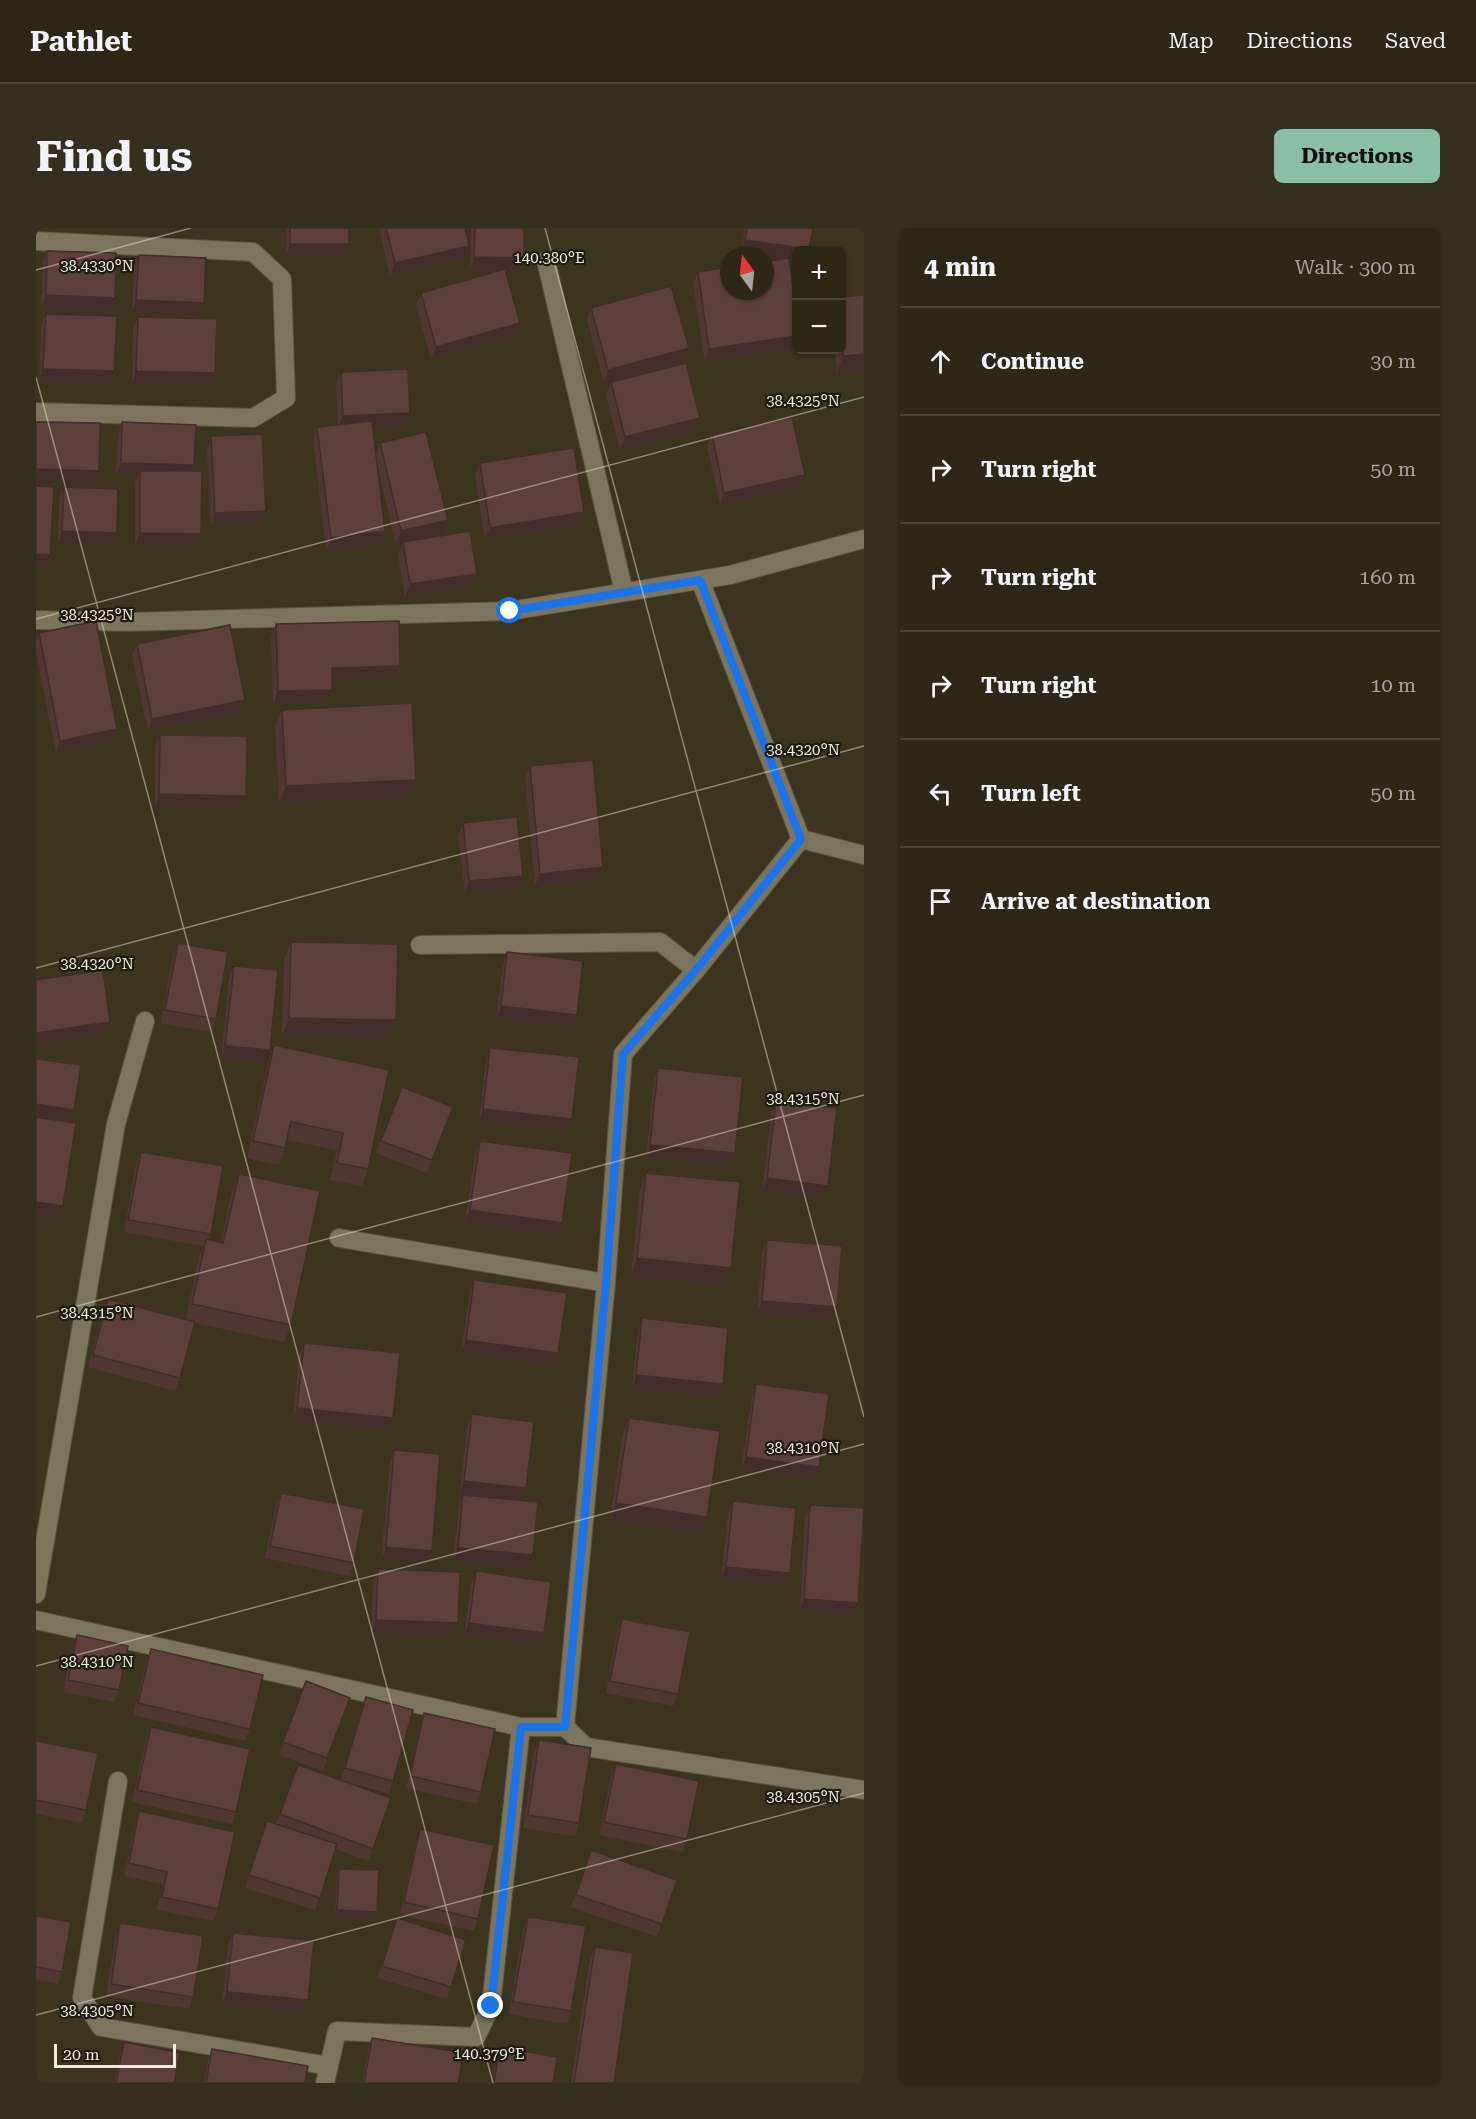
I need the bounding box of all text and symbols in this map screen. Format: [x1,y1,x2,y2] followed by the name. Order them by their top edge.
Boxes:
[30,25,132,58] text: Pathlet
[1169,29,1213,53] text: Map
[1246,29,1352,53] text: Directions
[1385,29,1446,53] text: Saved
[1274,129,1440,183] button: Directions
[36,132,193,181] text: Find us
[720,246,774,300] north arrow
[792,246,846,354] map controls
[792,246,846,300] button: +
[513,249,585,267] text: 140.380°E
[924,252,996,282] text: 4 min
[1295,255,1416,279] text: Walk · 300 m
[60,257,134,275] text: 38.4330°N
[792,300,846,354] button: −
[924,345,957,378] icon: ahead
[981,349,1084,374] text: Continue
[1370,349,1416,373] text: 30 m
[766,392,840,410] text: 38.4325°N
[924,453,957,486] icon: right
[981,457,1096,482] text: Turn right
[1370,457,1416,481] text: 50 m
[924,561,957,594] icon: right
[981,565,1096,590] text: Turn right
[1359,565,1416,589] text: 160 m
[496,597,522,623] route start
[60,606,134,624] text: 38.4325°N
[924,669,957,702] icon: right
[981,673,1096,698] text: Turn right
[1370,673,1416,697] text: 10 m
[766,741,840,759] text: 38.4320°N
[924,777,957,810] icon: left
[981,781,1081,806] text: Turn left
[1370,781,1416,805] text: 50 m
[924,885,957,918] icon: arrive
[981,889,1210,914] text: Arrive at destination
[60,955,134,973] text: 38.4320°N
[766,1090,840,1108] text: 38.4315°N
[60,1304,134,1322] text: 38.4315°N
[766,1439,840,1457] text: 38.4310°N
[60,1653,134,1671] text: 38.4310°N
[766,1788,840,1806] text: 38.4305°N
[477,1992,503,2018] route end
[60,2002,134,2020] text: 38.4305°N
[54,2041,176,2068] scale bar
[63,2045,100,2064] text: 20 m
[453,2045,525,2063] text: 140.379°E

